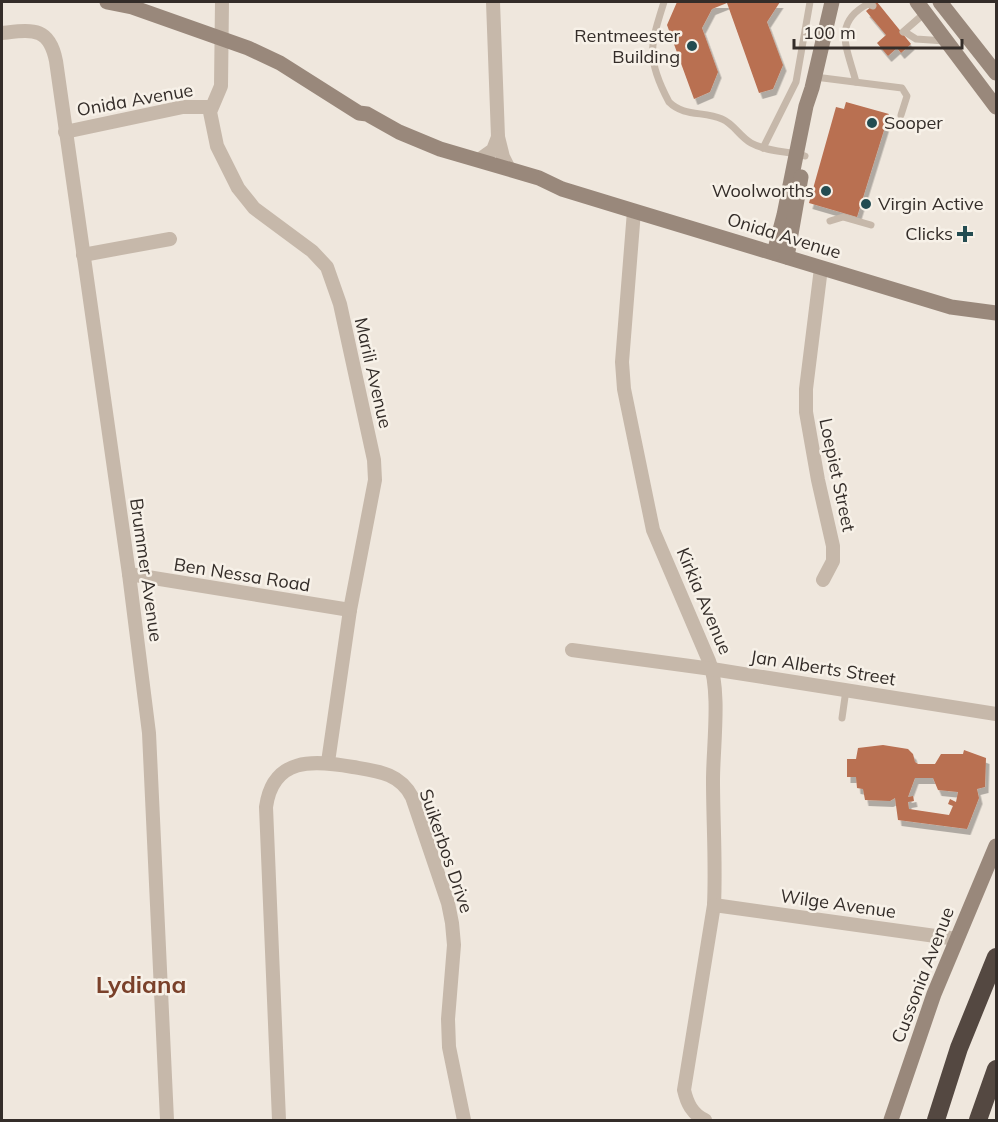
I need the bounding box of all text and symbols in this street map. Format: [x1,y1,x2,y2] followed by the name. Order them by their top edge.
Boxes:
[794,12,962,50] scale bar
[803,21,856,44] text: 100 m
[574,24,680,68] place label: Rentmeester Building
[685,39,699,53] marker: Rentmeester Building
[75,78,195,121] street label: Onida Avenue
[884,111,943,134] place label: Sooper
[865,116,879,130] marker: Sooper
[712,179,814,202] place label: Woolworths
[819,184,833,198] marker: Woolworths
[878,192,984,215] place label: Virgin Active
[859,197,873,211] marker: Virgin Active
[724,207,844,264] street label: Onida Avenue
[905,222,953,245] place label: Clicks
[958,227,972,241] marker: Clicks
[350,315,397,431] street label: Marili Avenue
[814,416,861,534] street label: Loepiet Street
[125,497,168,643] street label: Brummer Avenue
[672,544,737,658] street label: Kirkia Avenue
[172,552,312,597] street label: Ben Nessa Road
[749,645,897,690] street label: Jan Alberts Street
[415,786,478,916] street label: Suikerbos Drive
[779,884,897,923] street label: Wilge Avenue
[886,904,959,1046] street label: Cussonia Avenue
[96,969,186,999] district label: Lydiana

